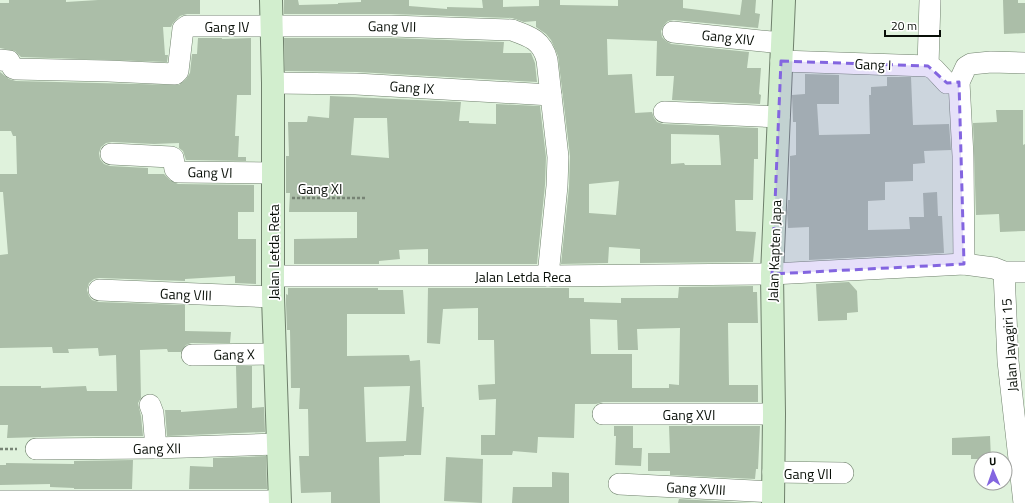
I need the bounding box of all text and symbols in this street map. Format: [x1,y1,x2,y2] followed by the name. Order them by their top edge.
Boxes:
[885,12,940,38] scale bar
[368,15,416,37] street label: Gang VII
[204,16,250,37] street label: Gang IV
[891,16,917,35] text: 20 m
[701,24,755,50] street label: Gang XIV
[854,53,892,75] street label: Gang I
[389,75,435,99] street label: Gang IX
[187,161,233,183] street label: Gang VI
[298,178,342,199] street label: Gang XI
[762,200,786,302] street label: Jalan Kapten Japa
[263,204,284,300] street label: Jalan Letda Reta
[475,266,571,287] street label: Jalan Letda Reca
[160,283,212,305] street label: Gang VIII
[995,297,1023,392] street label: Jalan Jayagiri 15
[213,343,255,365] street label: Gang X
[663,404,715,425] street label: Gang XVI
[133,437,181,459] street label: Gang XII
[973,451,1013,491] north arrow
[989,453,997,469] text: U
[784,463,832,484] street label: Gang VII
[666,476,726,500] street label: Gang XVIII

